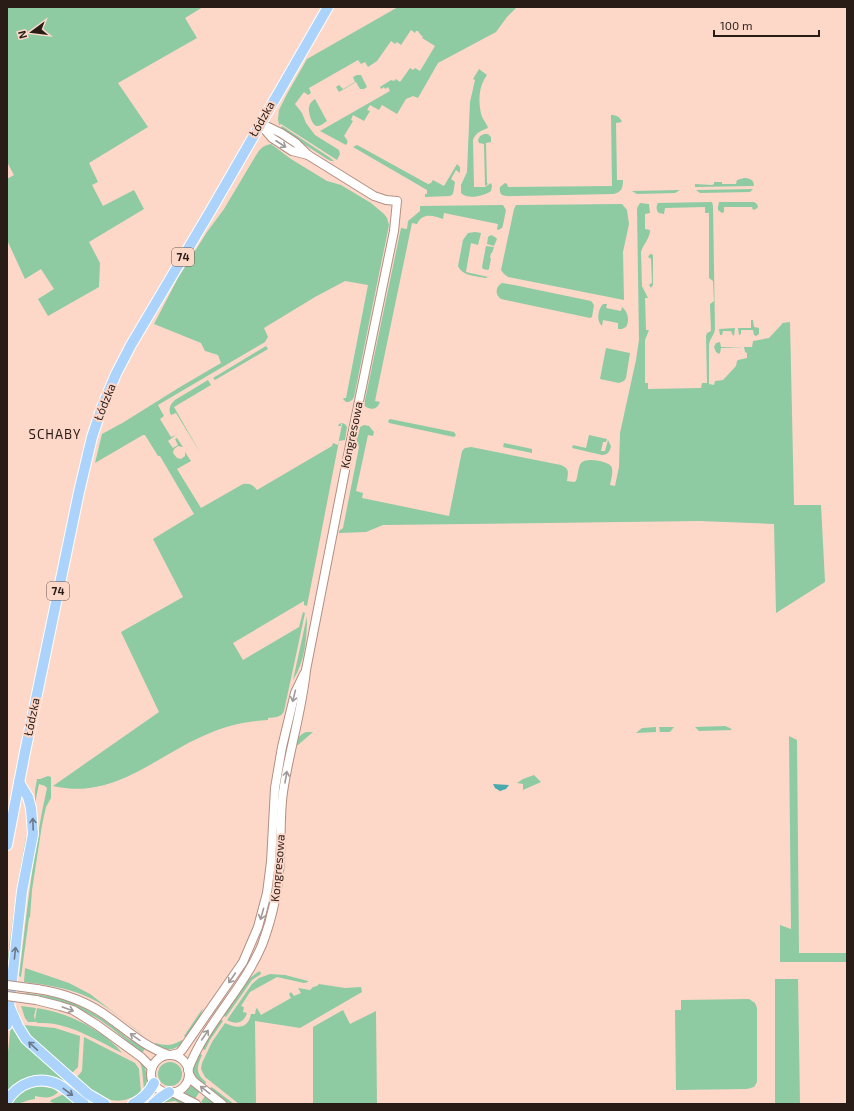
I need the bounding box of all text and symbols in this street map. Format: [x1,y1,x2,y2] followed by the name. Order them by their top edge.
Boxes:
[12,12,52,52] north arrow
[714,12,819,38] scale bar
[720,18,752,32] text: 100 m
[15,29,29,40] text: N
[245,98,277,139] street label: Łódzka
[275,140,286,148] one-way arrow
[172,248,194,266] road number: 74
[90,381,118,422] street label: Łódzka
[337,400,365,469] street label: Kongresowa
[29,426,81,442] district label: SCHABY
[47,582,69,600] road number: 74
[290,689,297,702] one-way arrow
[20,696,42,737] street label: Łódzka
[282,770,290,783] one-way arrow
[29,818,36,831] one-way arrow
[267,834,287,902] street label: Kongresowa
[258,907,265,920] one-way arrow
[11,947,19,960] one-way arrow
[228,972,236,983] one-way arrow
[62,1005,74,1013] one-way arrow
[201,1030,209,1041] one-way arrow
[129,1033,140,1042] one-way arrow
[28,1041,38,1051] one-way arrow
[199,1085,210,1094] one-way arrow
[63,1087,74,1096] one-way arrow

